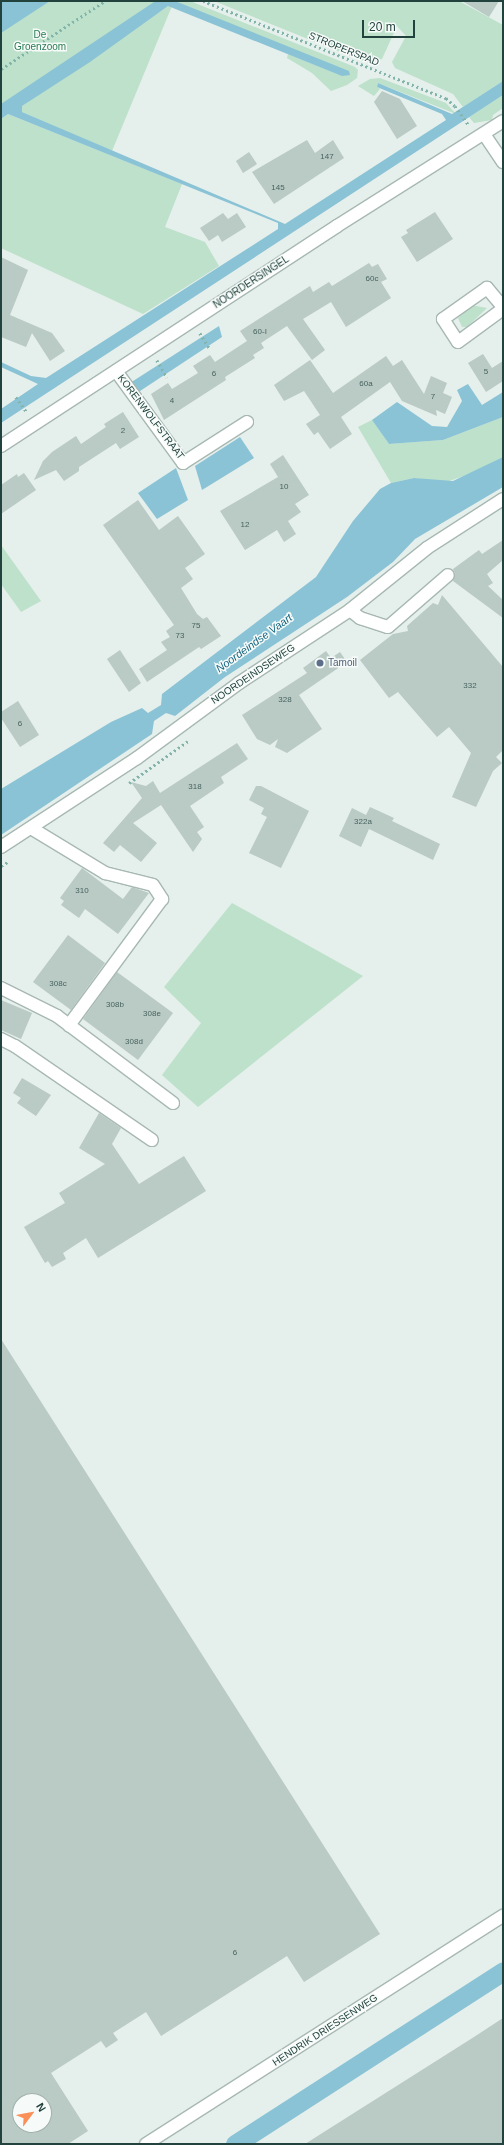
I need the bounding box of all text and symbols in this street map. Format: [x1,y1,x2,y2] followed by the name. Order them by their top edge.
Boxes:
[364,12,417,38] scale bar
[369,20,396,34] text: 20 m
[14,28,66,52] park label: De Groenzoom
[307,29,381,69] street label: STROPERSPAD
[320,152,334,162] house number: 147
[271,183,285,193] house number: 145
[211,253,291,311] street label: NOORDERSINGEL
[366,274,378,284] house number: 60c
[253,327,267,337] house number: 60-I
[484,367,488,377] house number: 5
[212,369,216,379] house number: 6
[115,372,187,462] street label: KORENWOLFSTRAAT
[359,379,373,389] house number: 60a
[431,392,435,402] house number: 7
[170,396,174,406] house number: 4
[121,426,125,436] house number: 2
[280,482,288,492] house number: 10
[241,520,249,530] house number: 12
[213,611,295,675] water label: Noordeindse Vaart
[192,621,200,631] house number: 75
[176,631,184,641] house number: 73
[209,642,297,706] street label: NOORDEINDSEWEG
[328,657,357,669] place label: Tamoil
[315,658,325,668] marker: Tamoil
[463,681,477,691] house number: 332
[278,695,292,705] house number: 328
[18,719,22,729] house number: 6
[188,782,202,792] house number: 318
[354,817,372,827] house number: 322a
[75,886,89,896] house number: 310
[49,979,67,989] house number: 308c
[106,1000,124,1010] house number: 308b
[143,1009,161,1019] house number: 308e
[125,1037,143,1047] house number: 308d
[233,1948,237,1958] house number: 6
[270,1992,380,2068] street label: HENDRIK DRIESSENWEG
[12,2093,52,2133] north arrow
[34,2101,49,2114] text: N

